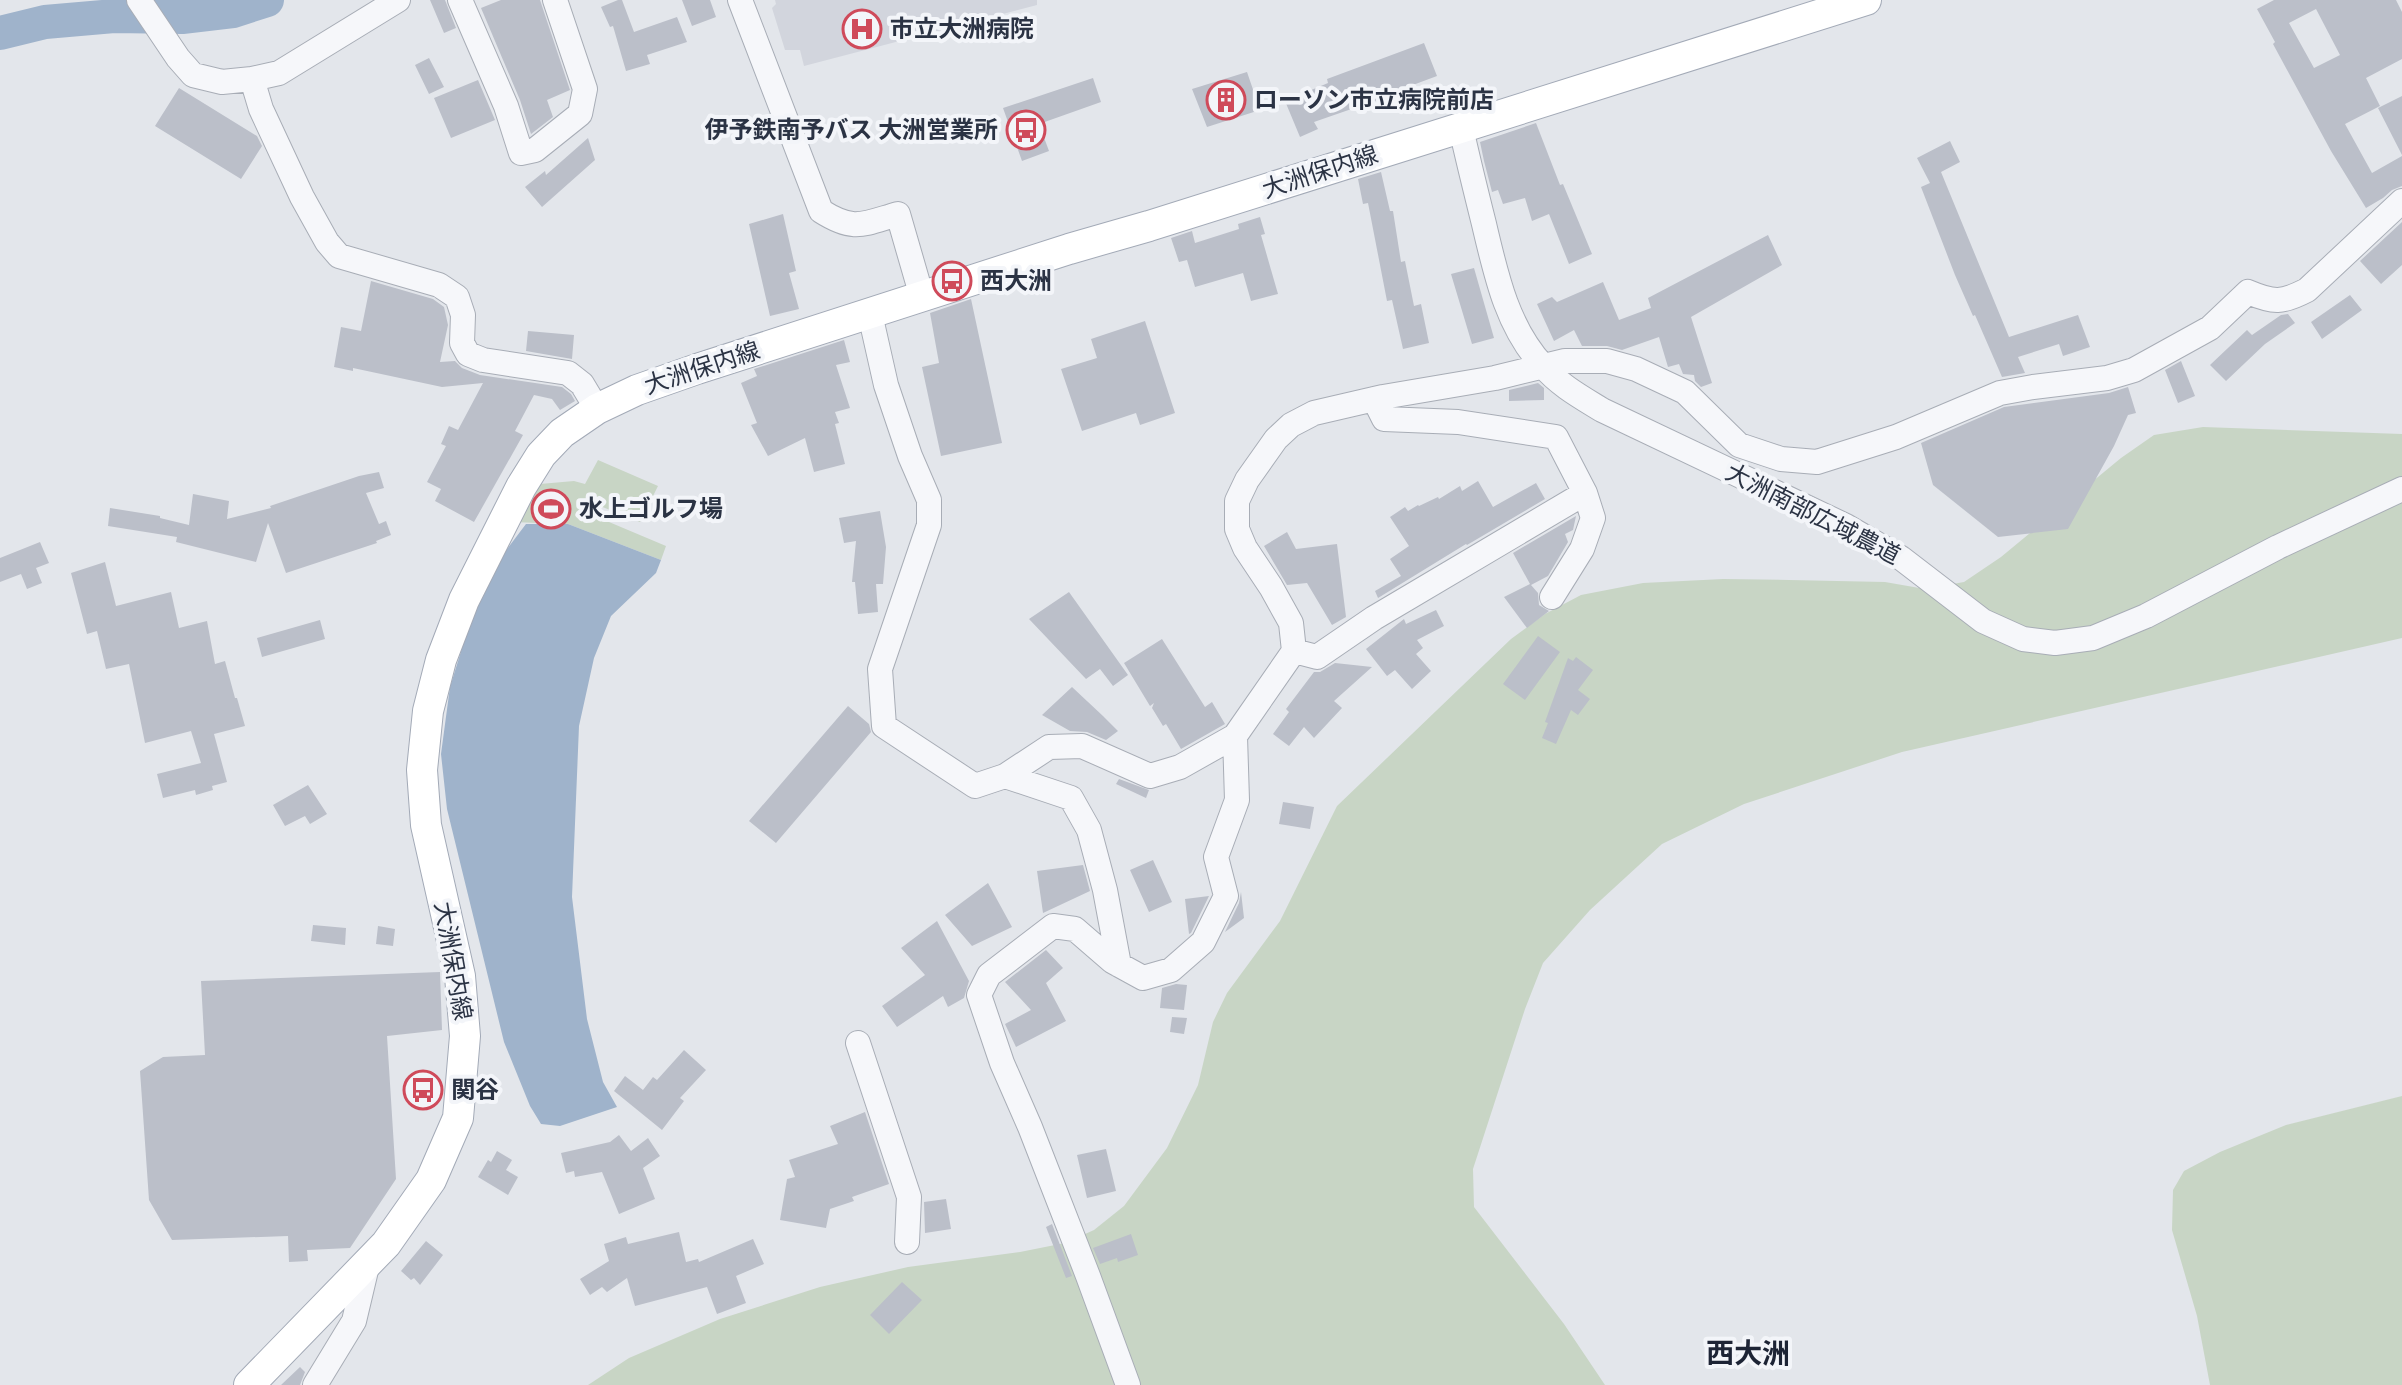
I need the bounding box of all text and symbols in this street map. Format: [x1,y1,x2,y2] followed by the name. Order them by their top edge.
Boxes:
[841,8,883,50] hospital icon: 市立大洲病院
[890,12,1034,44] place label: 市立大洲病院
[1205,79,1247,121] building icon: ローソン市立病院前店
[1254,83,1494,115] place label: ローソン市立病院前店
[1005,109,1047,151] bus stop icon: 伊予鉄南予バス 大洲営業所
[705,113,998,145] place label: 伊予鉄南予バス 大洲営業所
[1258,137,1382,205] street label: 大洲保内線
[931,260,973,302] bus stop icon: 西大洲
[980,264,1052,296] place label: 西大洲
[640,333,764,401] street label: 大洲保内線
[1721,455,1906,571] street label: 大洲南部広域農道
[530,488,572,530] sports icon: 水上ゴルフ場
[579,492,723,524] place label: 水上ゴルフ場
[428,899,480,1023] street label: 大洲保内線
[402,1069,444,1111] bus stop icon: 関谷
[451,1073,499,1105] place label: 関谷
[1706,1334,1790,1372] district label: 西大洲

